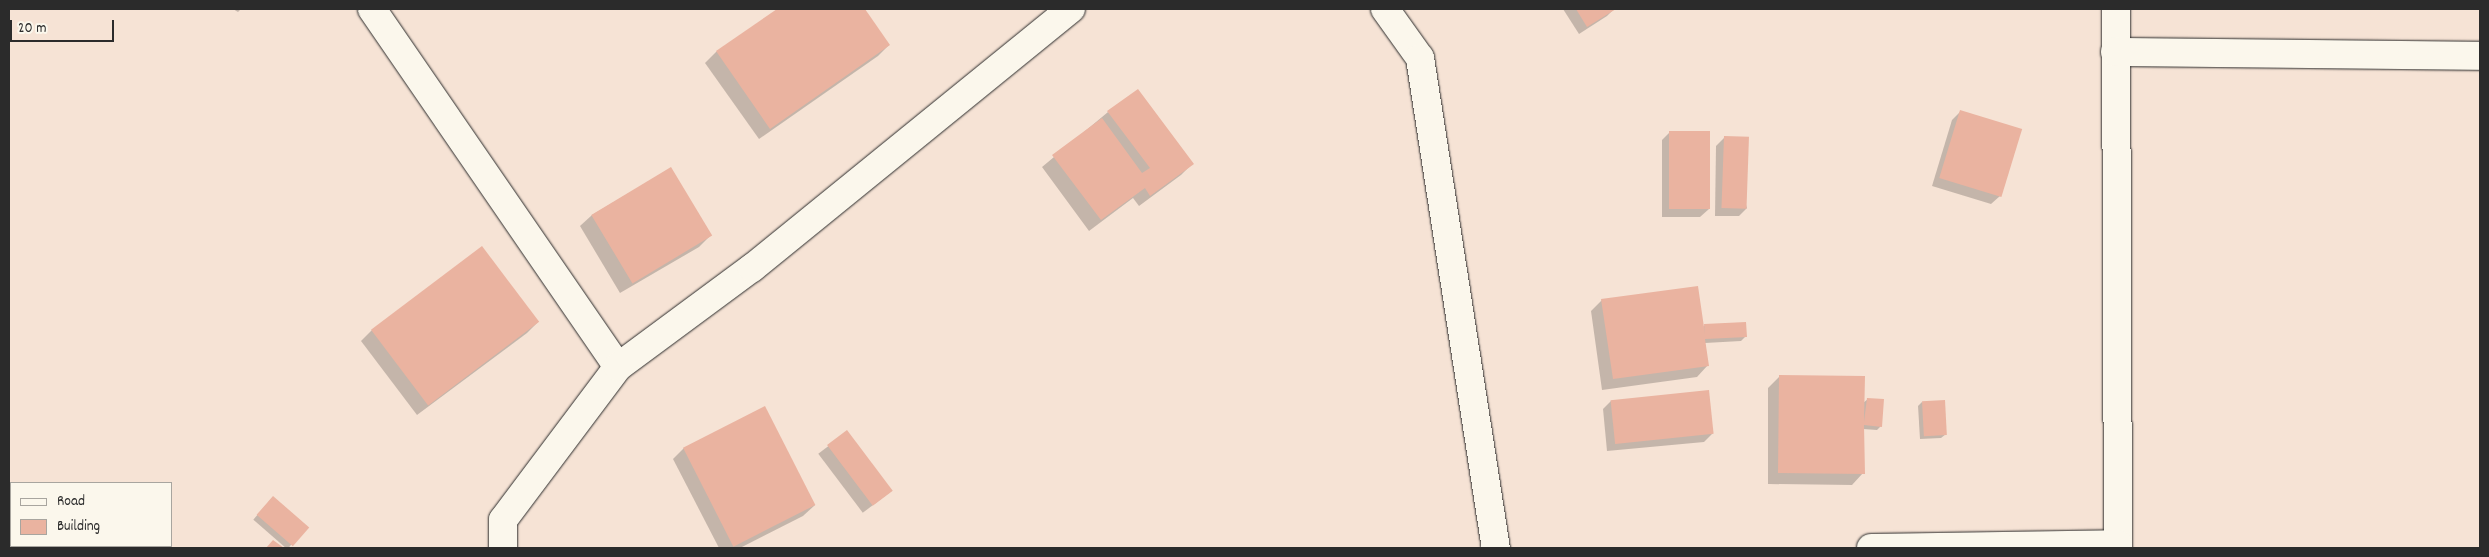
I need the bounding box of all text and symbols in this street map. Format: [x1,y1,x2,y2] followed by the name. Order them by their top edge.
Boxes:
[12,10,116,42] scale bar
[18,18,46,40] text: 20 m
[10,482,172,547] legend
[57,491,85,513] text: Road
[57,516,100,538] text: Building

